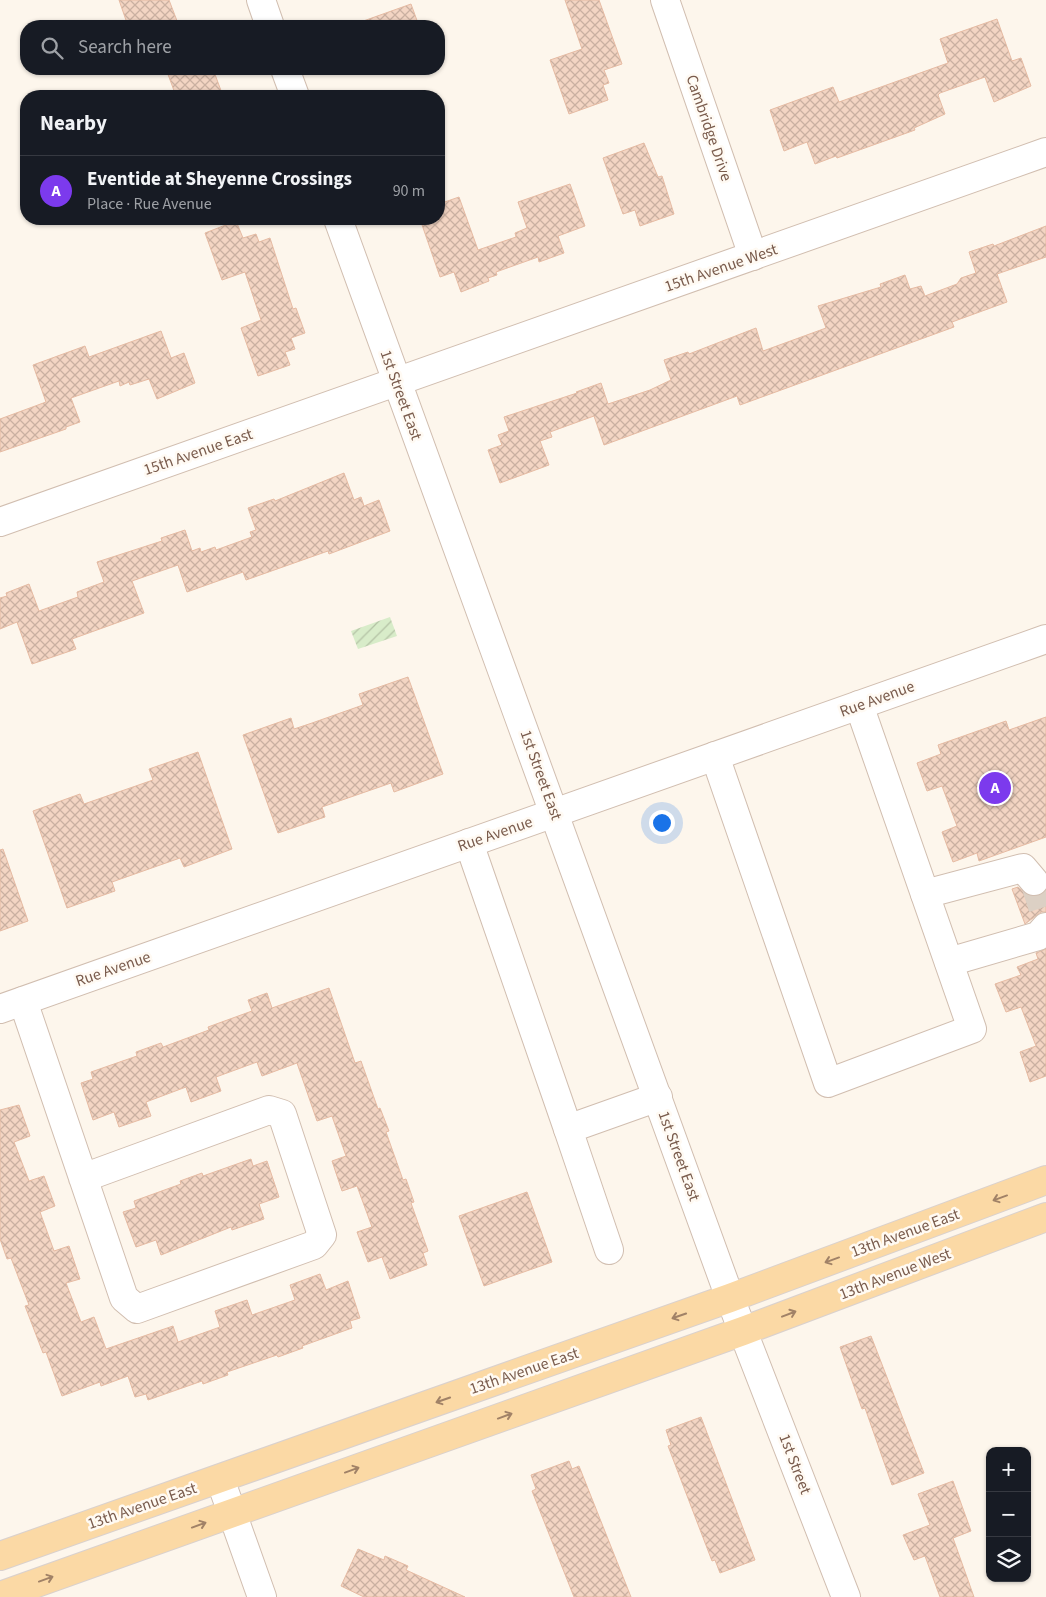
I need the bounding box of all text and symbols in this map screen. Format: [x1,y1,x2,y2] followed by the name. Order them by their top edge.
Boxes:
[20,20,445,75] search box
[38,34,66,62] icon: search
[78,34,172,61] text: Search here
[680,72,738,184] street label: Cambridge Drive
[40,108,107,138] text: Nearby
[87,166,352,193] text: Eventide at Sheyenne Crossings
[51,180,61,202] text: A
[393,180,425,202] text: 90 m
[87,193,212,215] text: Place · Rue Avenue
[662,238,781,298] street label: 15th Avenue West
[374,347,428,444] street label: 1st Street East
[141,423,256,481] street label: 15th Avenue East
[836,675,918,723] street label: Rue Avenue
[514,727,568,824] street label: 1st Street East
[979,769,1011,807] pin: A
[649,810,675,836] your location
[454,811,536,857] street label: Rue Avenue
[72,946,154,992] street label: Rue Avenue
[652,1108,706,1205] street label: 1st Street East
[993,1194,1008,1203] one-way arrow
[848,1203,963,1263] street label: 13th Avenue East
[836,1242,955,1305] street label: 13th Avenue West
[824,1256,840,1265] one-way arrow
[781,1309,796,1318] one-way arrow
[672,1312,687,1321] one-way arrow
[467,1342,582,1400] street label: 13th Avenue East
[436,1396,452,1405] one-way arrow
[497,1411,513,1420] one-way arrow
[773,1431,817,1498] street label: 1st Street
[986,1447,1031,1582] map controls
[986,1447,1031,1492] button: +
[344,1465,360,1475] one-way arrow
[85,1477,200,1535] street label: 13th Avenue East
[986,1492,1031,1537] button: −
[191,1520,206,1529] one-way arrow
[986,1537,1031,1582] button: layers
[38,1574,53,1583] one-way arrow

